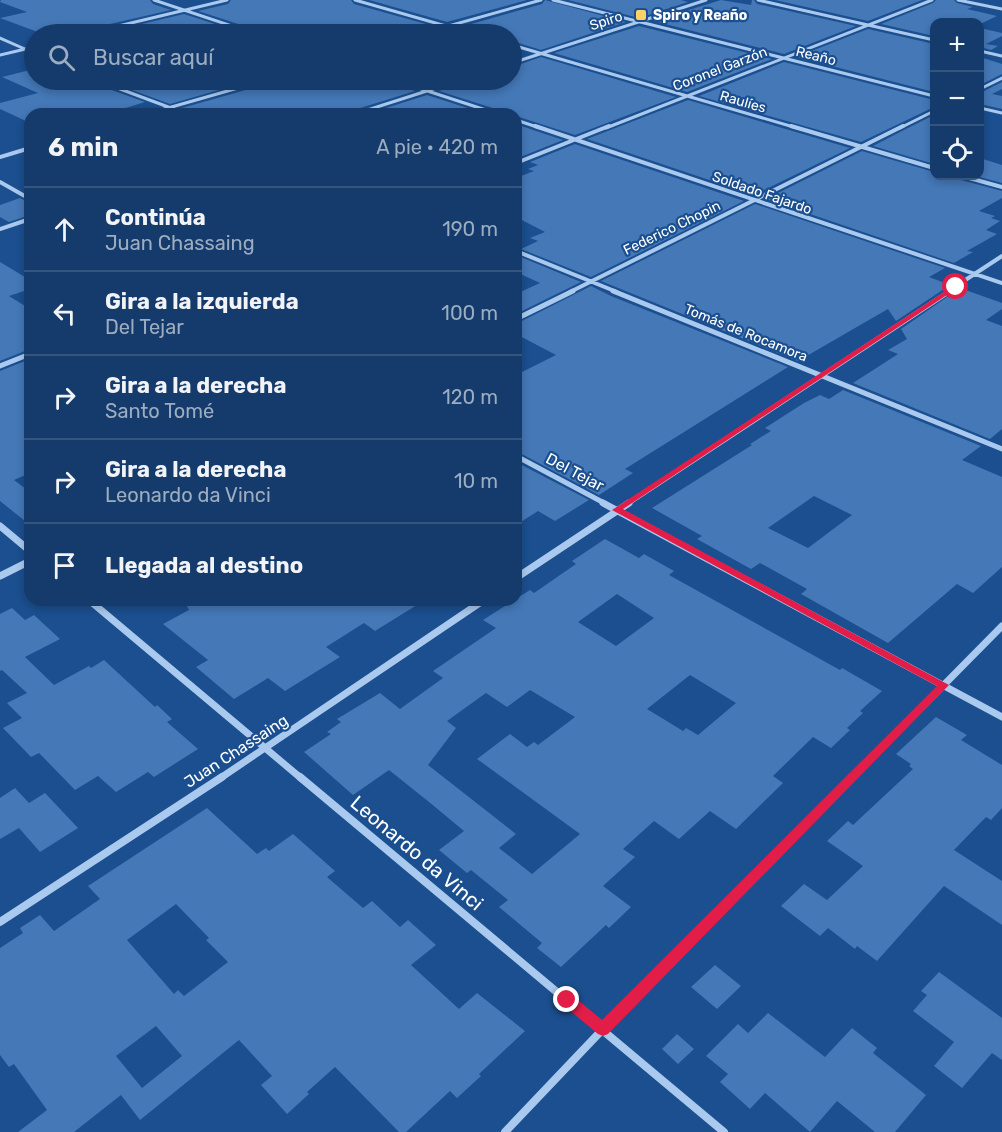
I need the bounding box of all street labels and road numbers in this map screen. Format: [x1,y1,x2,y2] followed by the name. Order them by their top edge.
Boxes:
[587,8,625,34] street label: Spiro
[670,43,770,95] street label: Coronel Garzón
[794,43,838,69] street label: Reaño
[718,87,768,117] street label: Raulíes
[710,168,814,218] street label: Soldado Fajardo
[621,197,723,259] street label: Federico Chopin
[682,301,810,365] street label: Tomás de Rocamora
[543,449,607,495] street label: Del Tejar
[181,710,291,792] street label: Juan Chassaing
[346,791,488,915] street label: Leonardo da Vinci

